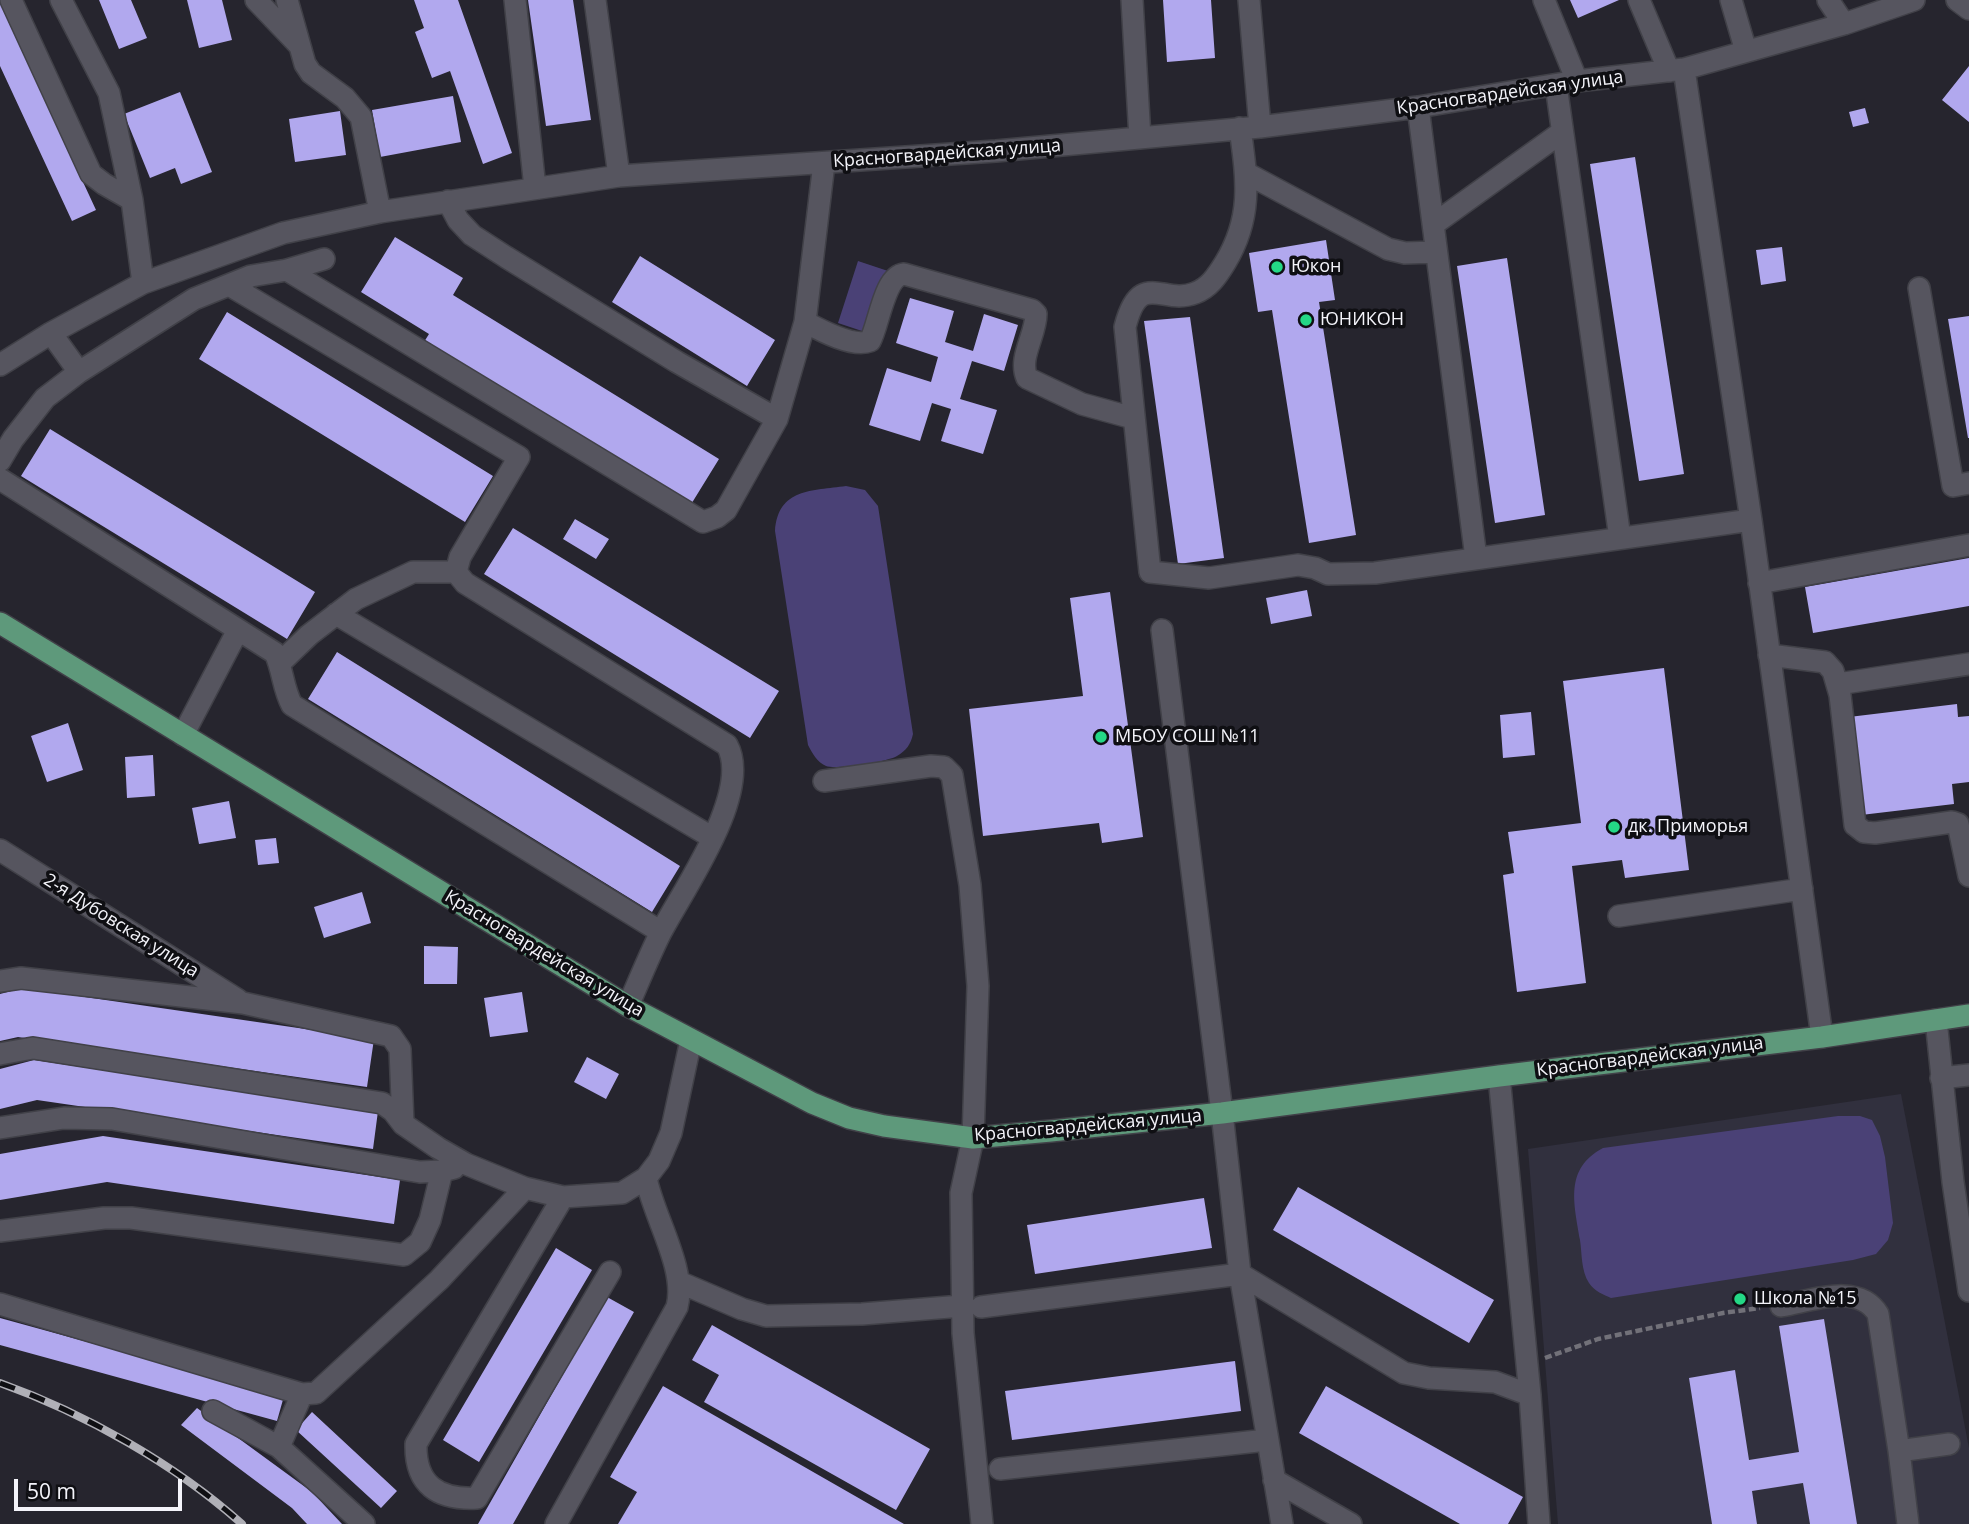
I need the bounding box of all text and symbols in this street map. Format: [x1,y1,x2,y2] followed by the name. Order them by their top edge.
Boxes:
[1395,66,1625,120] street label: Красногвардейская улица
[832,135,1062,173] street label: Красногвардейская улица
[1291,256,1341,278] place label: Юкон
[1269,259,1285,275] marker: Юкон
[1320,309,1404,331] place label: ЮНИКОН
[1298,312,1314,328] marker: ЮНИКОН
[1115,726,1260,748] place label: МБОУ СОШ №11
[1093,729,1109,745] marker: МБОУ СОШ №11
[1628,816,1748,838] place label: дк. Приморья
[1606,819,1622,835] marker: дк. Приморья
[40,870,202,982] street label: 2-я Дубовская улица
[441,886,647,1022] street label: Красногвардейская улица
[1535,1032,1765,1082] street label: Красногвардейская улица
[973,1105,1203,1147] street label: Красногвардейская улица
[1754,1288,1857,1310] place label: Школа №15
[1732,1291,1748,1307] marker: Школа №15
[18,1464,186,1508] scale bar
[27,1477,76,1505] text: 50 m

